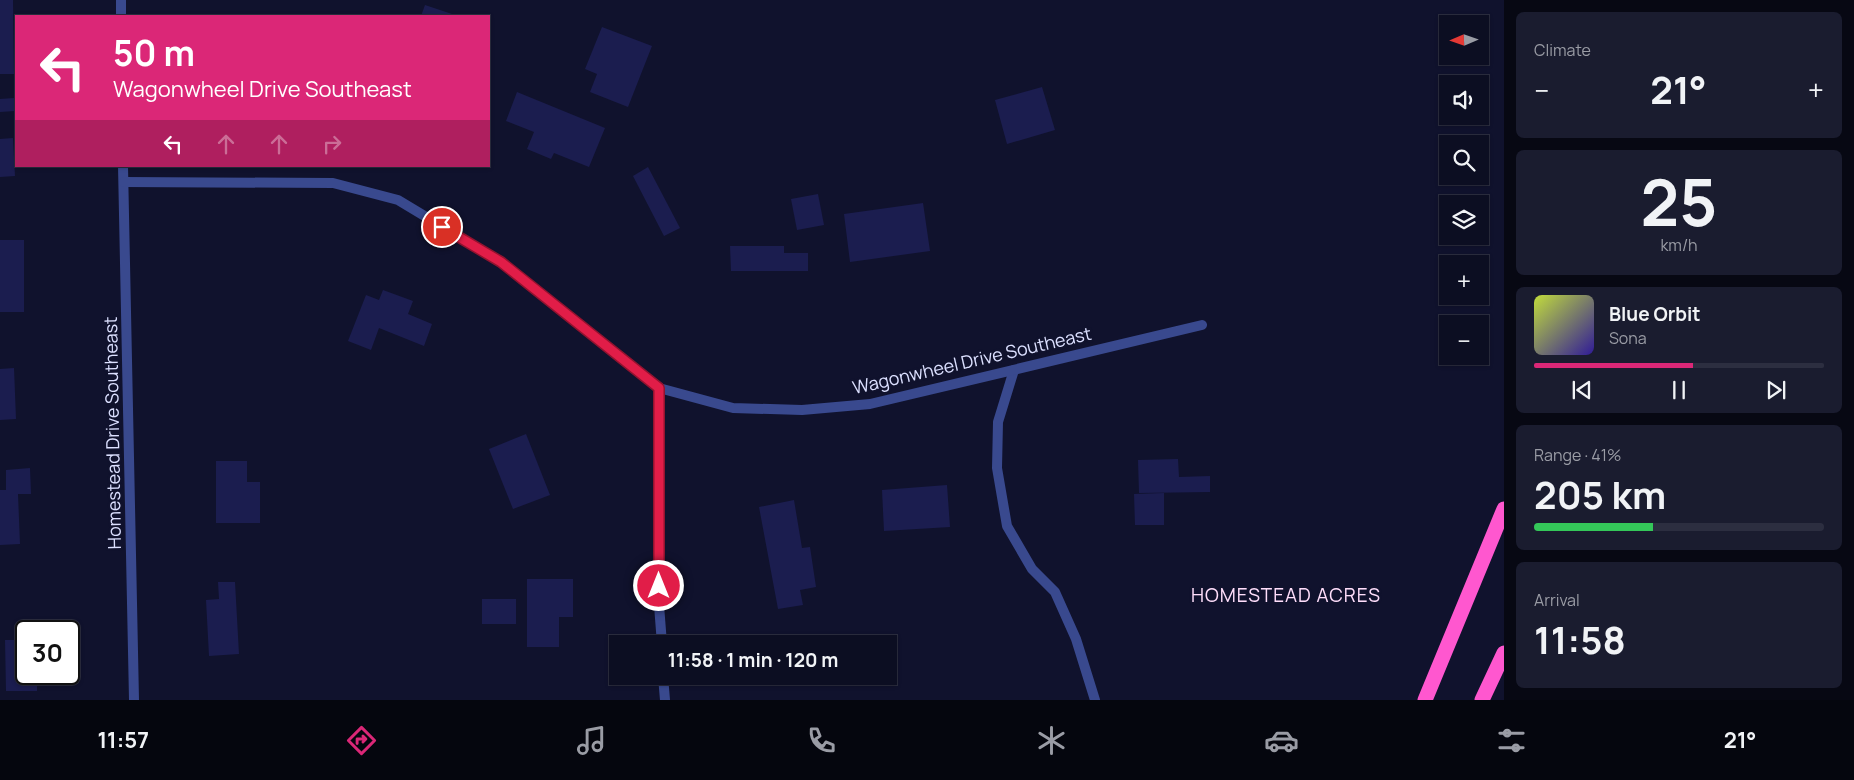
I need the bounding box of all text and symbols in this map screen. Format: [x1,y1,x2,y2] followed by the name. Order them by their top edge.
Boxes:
[1439,15,1489,65] north arrow
[1439,15,1489,365] map controls
[113,29,195,77] text: 50 m
[30,35,95,100] icon: left
[1534,39,1591,61] text: Climate
[1650,63,1707,115] text: 21°
[1534,71,1549,109] text: −
[1808,71,1824,109] text: +
[113,74,412,104] text: Wagonwheel Drive Southeast
[1439,75,1489,125] button: sound
[159,130,187,158] icon: left
[212,130,240,158] icon: ahead
[265,130,293,158] icon: ahead
[318,130,346,158] icon: right
[1439,135,1489,185] button: search
[1641,157,1717,246] text: 25
[1439,195,1489,245] button: layers
[421,206,463,248] pin
[428,213,456,241] icon: arrive
[1660,234,1698,256] text: km/h
[1439,255,1489,305] button: +
[1609,301,1701,327] text: Blue Orbit
[1439,315,1489,365] button: −
[98,317,126,550] street label: Homestead Drive Southeast
[850,321,1094,399] street label: Wagonwheel Drive Southeast
[1609,327,1647,349] text: Sona
[1568,376,1596,404] icon: previous
[1665,376,1693,404] icon: pause
[1762,376,1790,404] icon: next
[1534,444,1621,466] text: Range · 41%
[1534,468,1666,520] text: 205 km
[632,559,684,611] position arrow
[1191,582,1381,608] district label: HOMESTEAD ACRES
[1534,589,1580,611] text: Arrival
[1534,613,1626,665] text: 11:58
[15,620,80,685] speed limit sign: 30
[668,647,838,673] text: 11:58 · 1 min · 120 m
[344,723,379,758] icon: directions
[574,723,609,758] icon: music
[804,723,839,758] icon: phone
[1034,723,1069,758] icon: climate
[1264,723,1299,758] icon: car
[1494,723,1529,758] icon: filters
[97,725,149,755] text: 11:57
[1724,725,1756,755] text: 21°

